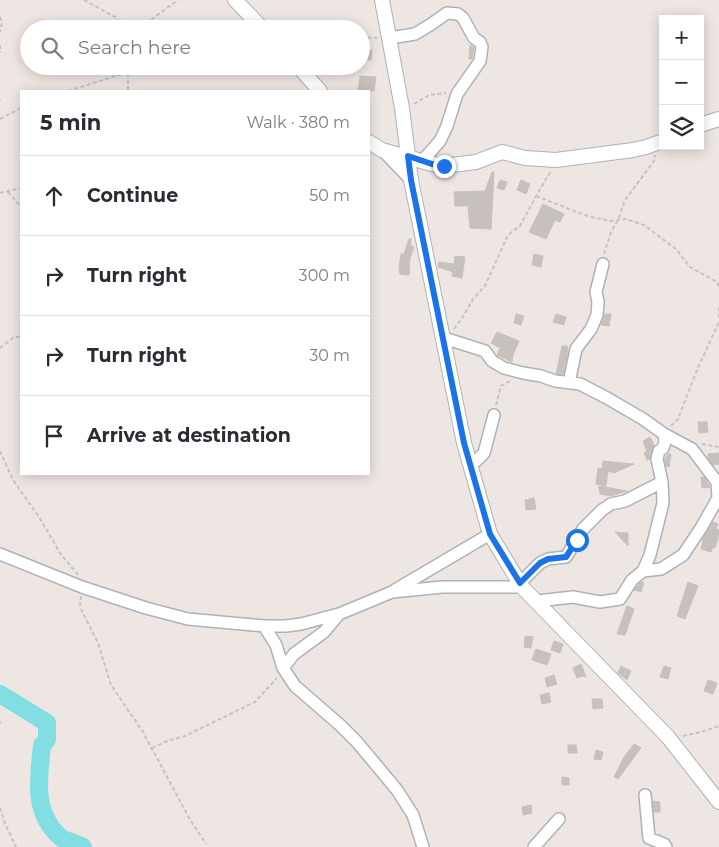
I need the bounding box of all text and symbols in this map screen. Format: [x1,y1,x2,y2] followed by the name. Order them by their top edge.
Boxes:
[659,15,704,150] map controls
[659,15,704,60] button: +
[20,20,370,75] search box
[38,34,66,62] icon: search
[78,36,191,59] text: Search here
[659,60,704,105] button: −
[659,105,704,150] button: layers
[40,110,101,135] text: 5 min
[246,113,350,132] text: Walk · 380 m
[433,155,456,178] route end
[40,182,68,210] icon: ahead
[87,184,178,207] text: Continue
[309,186,350,205] text: 50 m
[40,262,68,290] icon: right
[87,264,187,287] text: Turn right
[299,266,350,285] text: 300 m
[40,342,68,370] icon: right
[87,344,187,367] text: Turn right
[309,346,350,365] text: 30 m
[40,422,68,450] icon: arrive
[87,424,291,447] text: Arrive at destination
[566,529,589,552] route start

